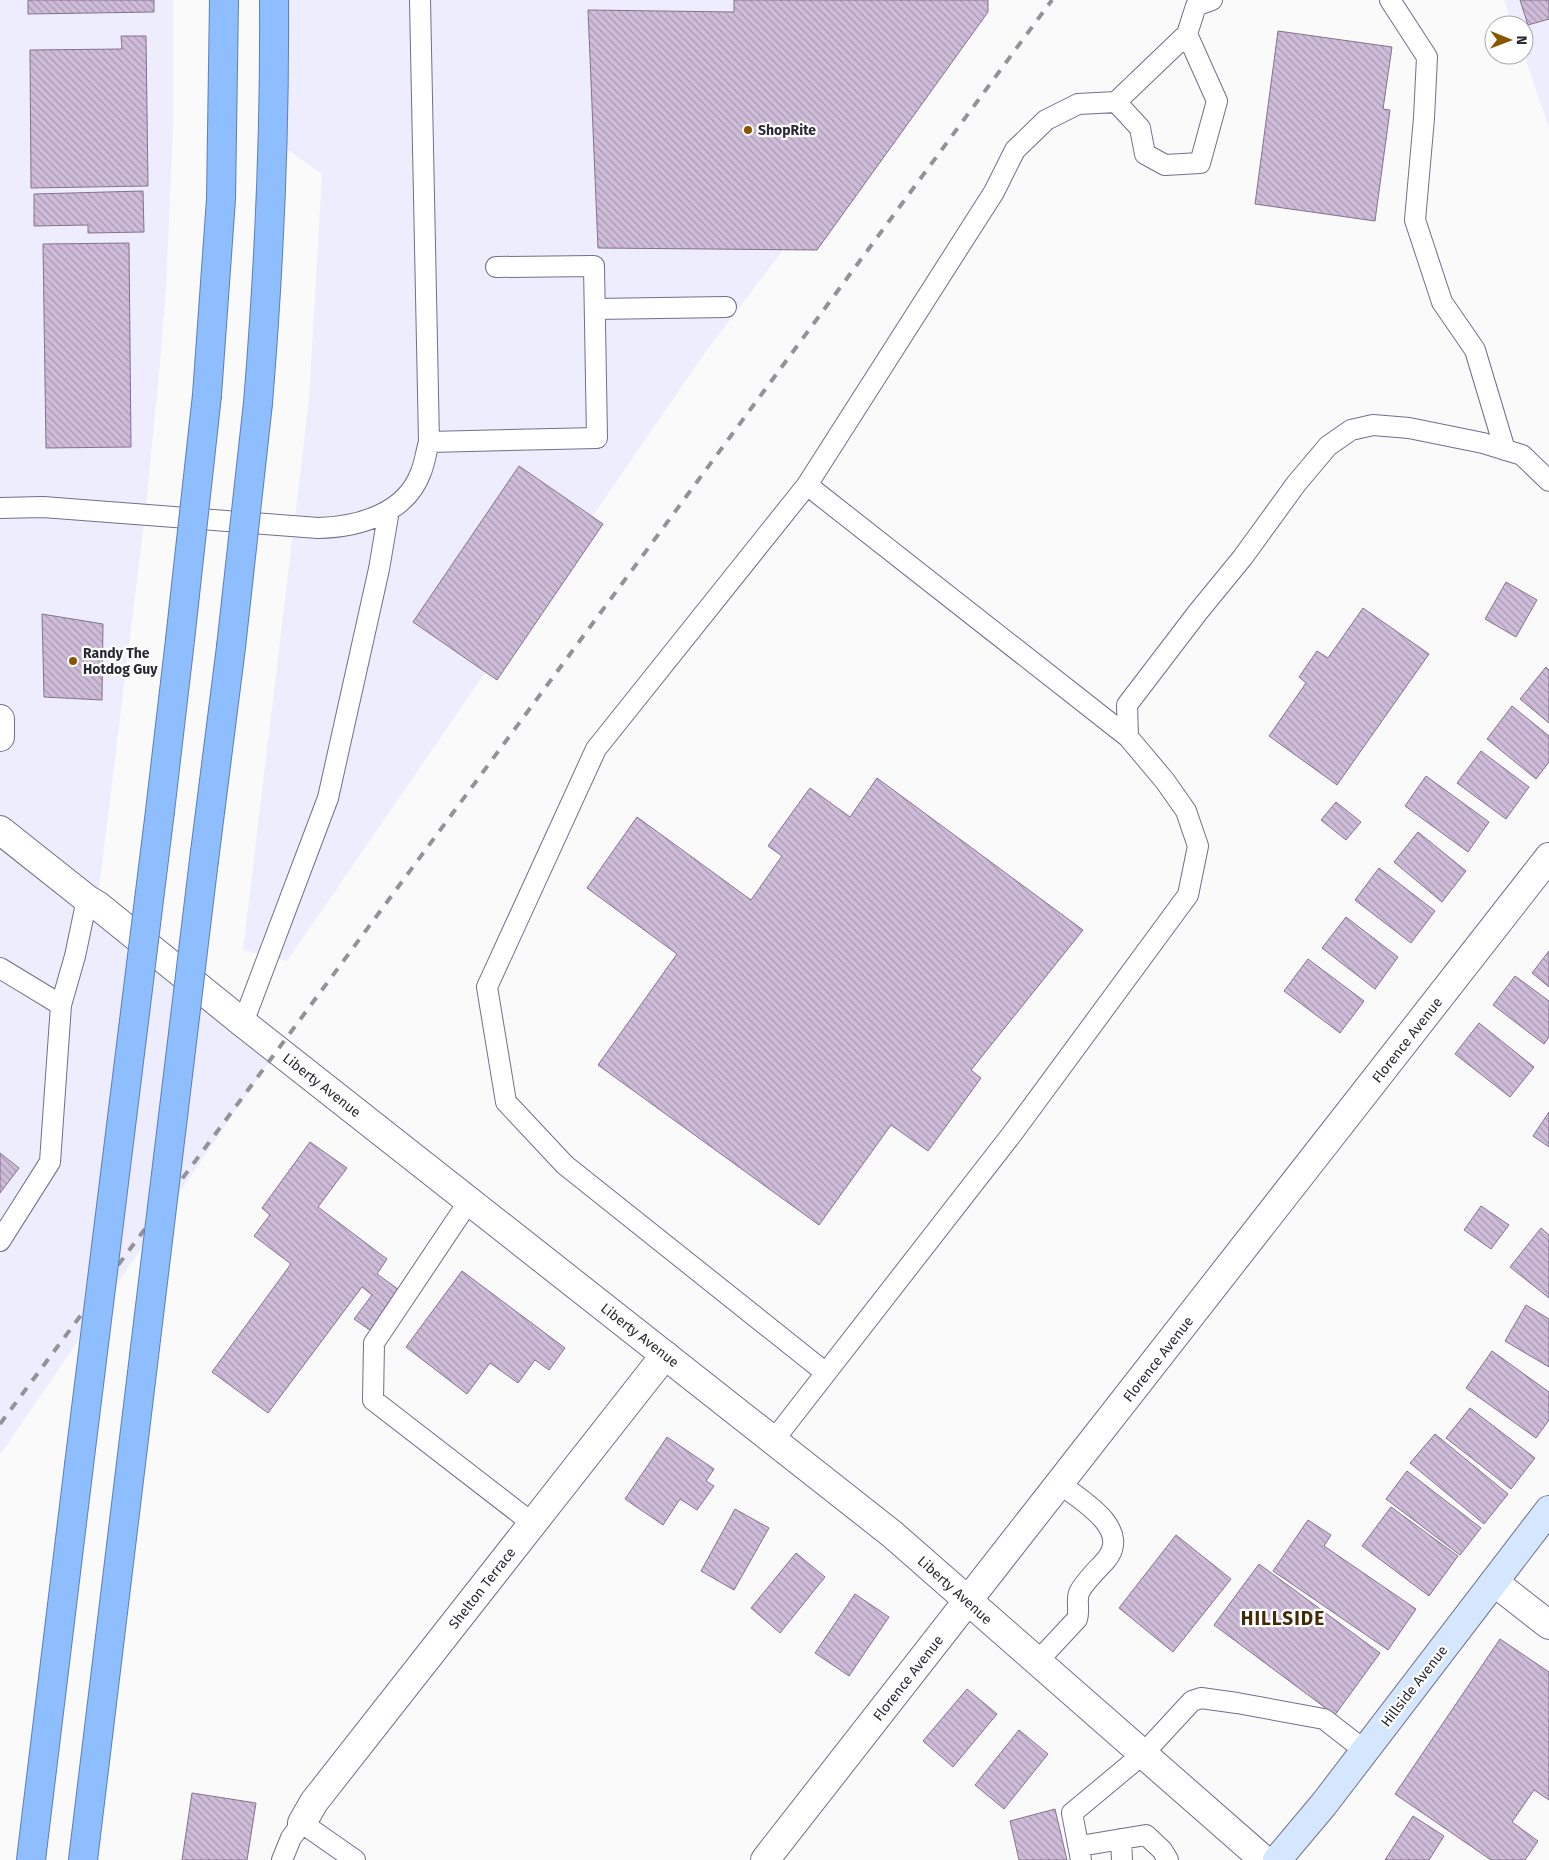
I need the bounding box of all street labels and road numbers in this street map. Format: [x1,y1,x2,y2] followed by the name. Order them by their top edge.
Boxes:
[1369,994,1446,1087] street label: Florence Avenue
[279,1050,364,1121] street label: Liberty Avenue
[597,1300,682,1371] street label: Liberty Avenue
[1120,1313,1197,1406] street label: Florence Avenue
[445,1544,519,1632] street label: Shelton Terrace
[914,1552,995,1628] street label: Liberty Avenue
[870,1632,947,1725] street label: Florence Avenue
[1377,1642,1451,1730] street label: Hillside Avenue

